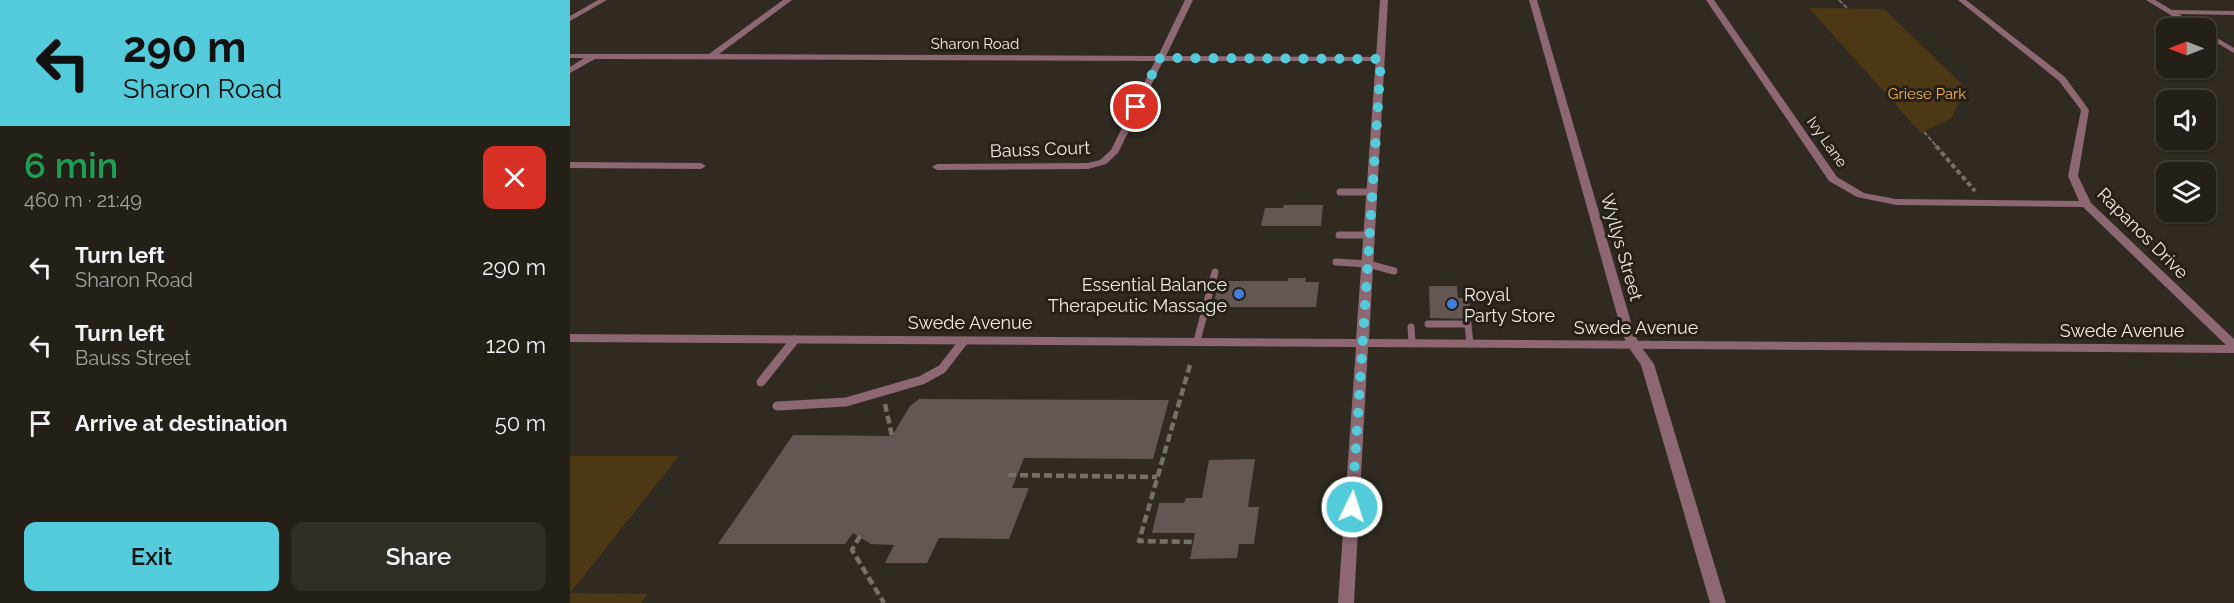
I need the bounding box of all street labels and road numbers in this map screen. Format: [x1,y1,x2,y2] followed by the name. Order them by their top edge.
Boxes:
[931,35,1019,53] street label: Sharon Road
[1803,113,1851,171] street label: Ivy Lane
[989,137,1091,161] street label: Bauss Court
[2093,183,2193,283] street label: Rapanos Drive
[1597,191,1647,303] street label: Wyllys Street
[908,312,1033,333] street label: Swede Avenue
[1574,317,1699,338] street label: Swede Avenue
[2060,320,2185,341] street label: Swede Avenue

